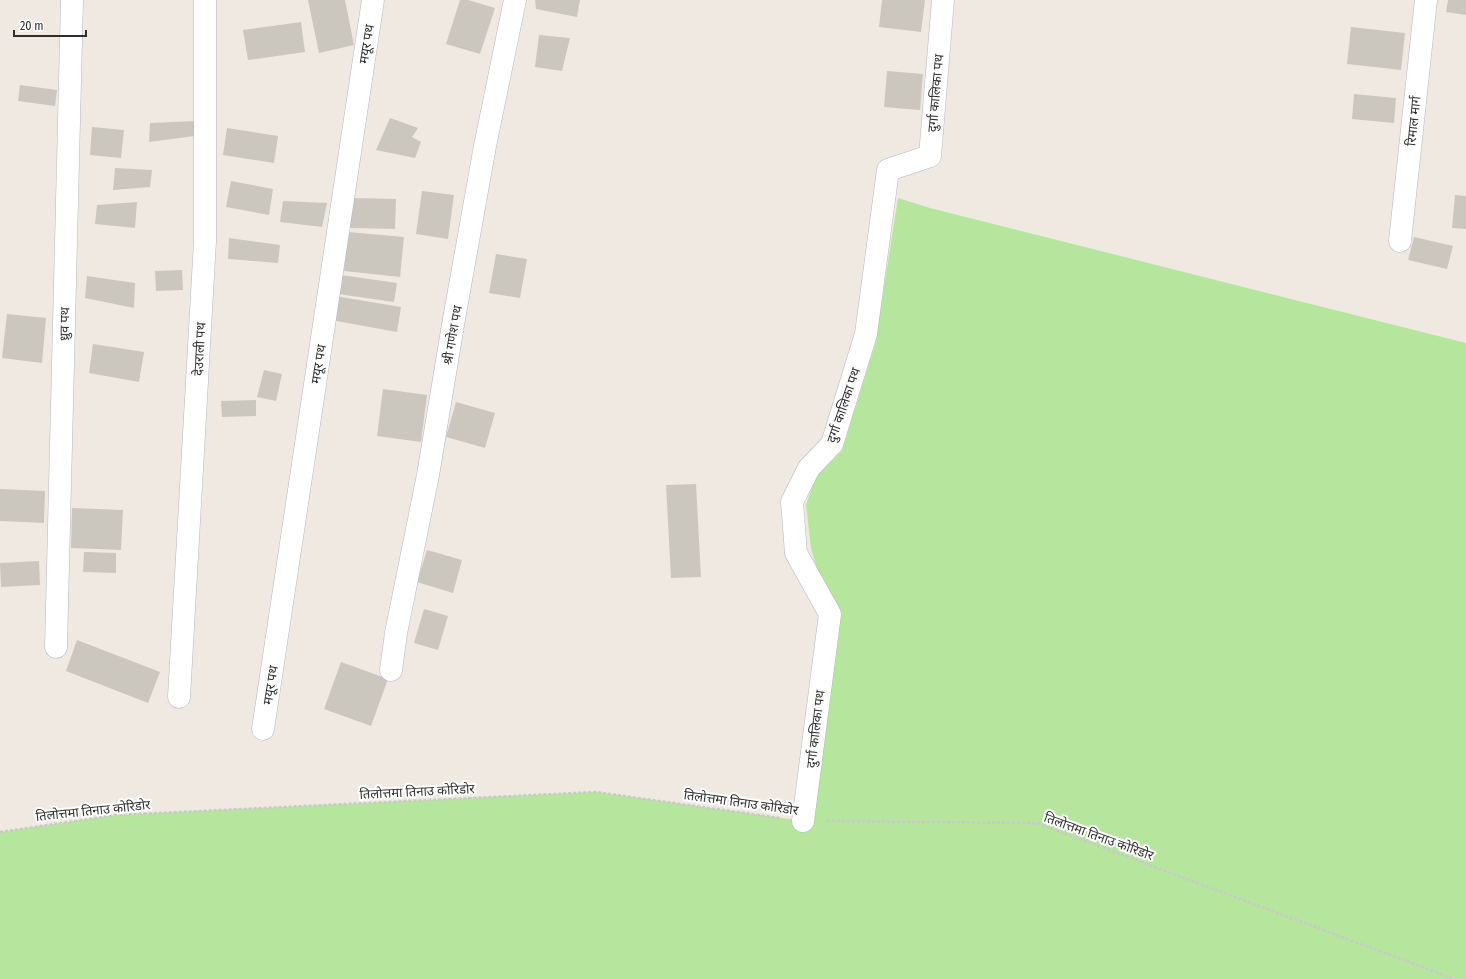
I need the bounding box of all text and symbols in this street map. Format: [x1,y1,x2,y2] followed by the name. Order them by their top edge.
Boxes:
[14,12,86,38] scale bar
[20,19,44,33] text: 20 m
[356,23,378,65] street label: मयूर पथ
[925,53,947,133] street label: दुर्गा कालिका पथ
[1403,94,1424,147] street label: रिमाल मार्ग
[440,304,465,366] street label: श्री गणेश पथ
[57,306,73,341] street label: ध्रुव पथ
[191,321,208,376] street label: देउराली पथ
[308,343,330,385] street label: मयूर पथ
[824,365,864,445] street label: दुर्गा कालिका पथ
[260,664,282,706] street label: मयूर पथ
[803,689,829,769] street label: दुर्गा कालिका पथ
[359,781,476,802] street label: तिलोत्तमा तिनाउ कोरिडोर
[683,787,800,818] street label: तिलोत्तमा तिनाउ कोरिडोर
[35,797,152,824] street label: तिलोत्तमा तिनाउ कोरिडोर
[1042,810,1156,863] street label: तिलोत्तमा तिनाउ कोरिडोर

